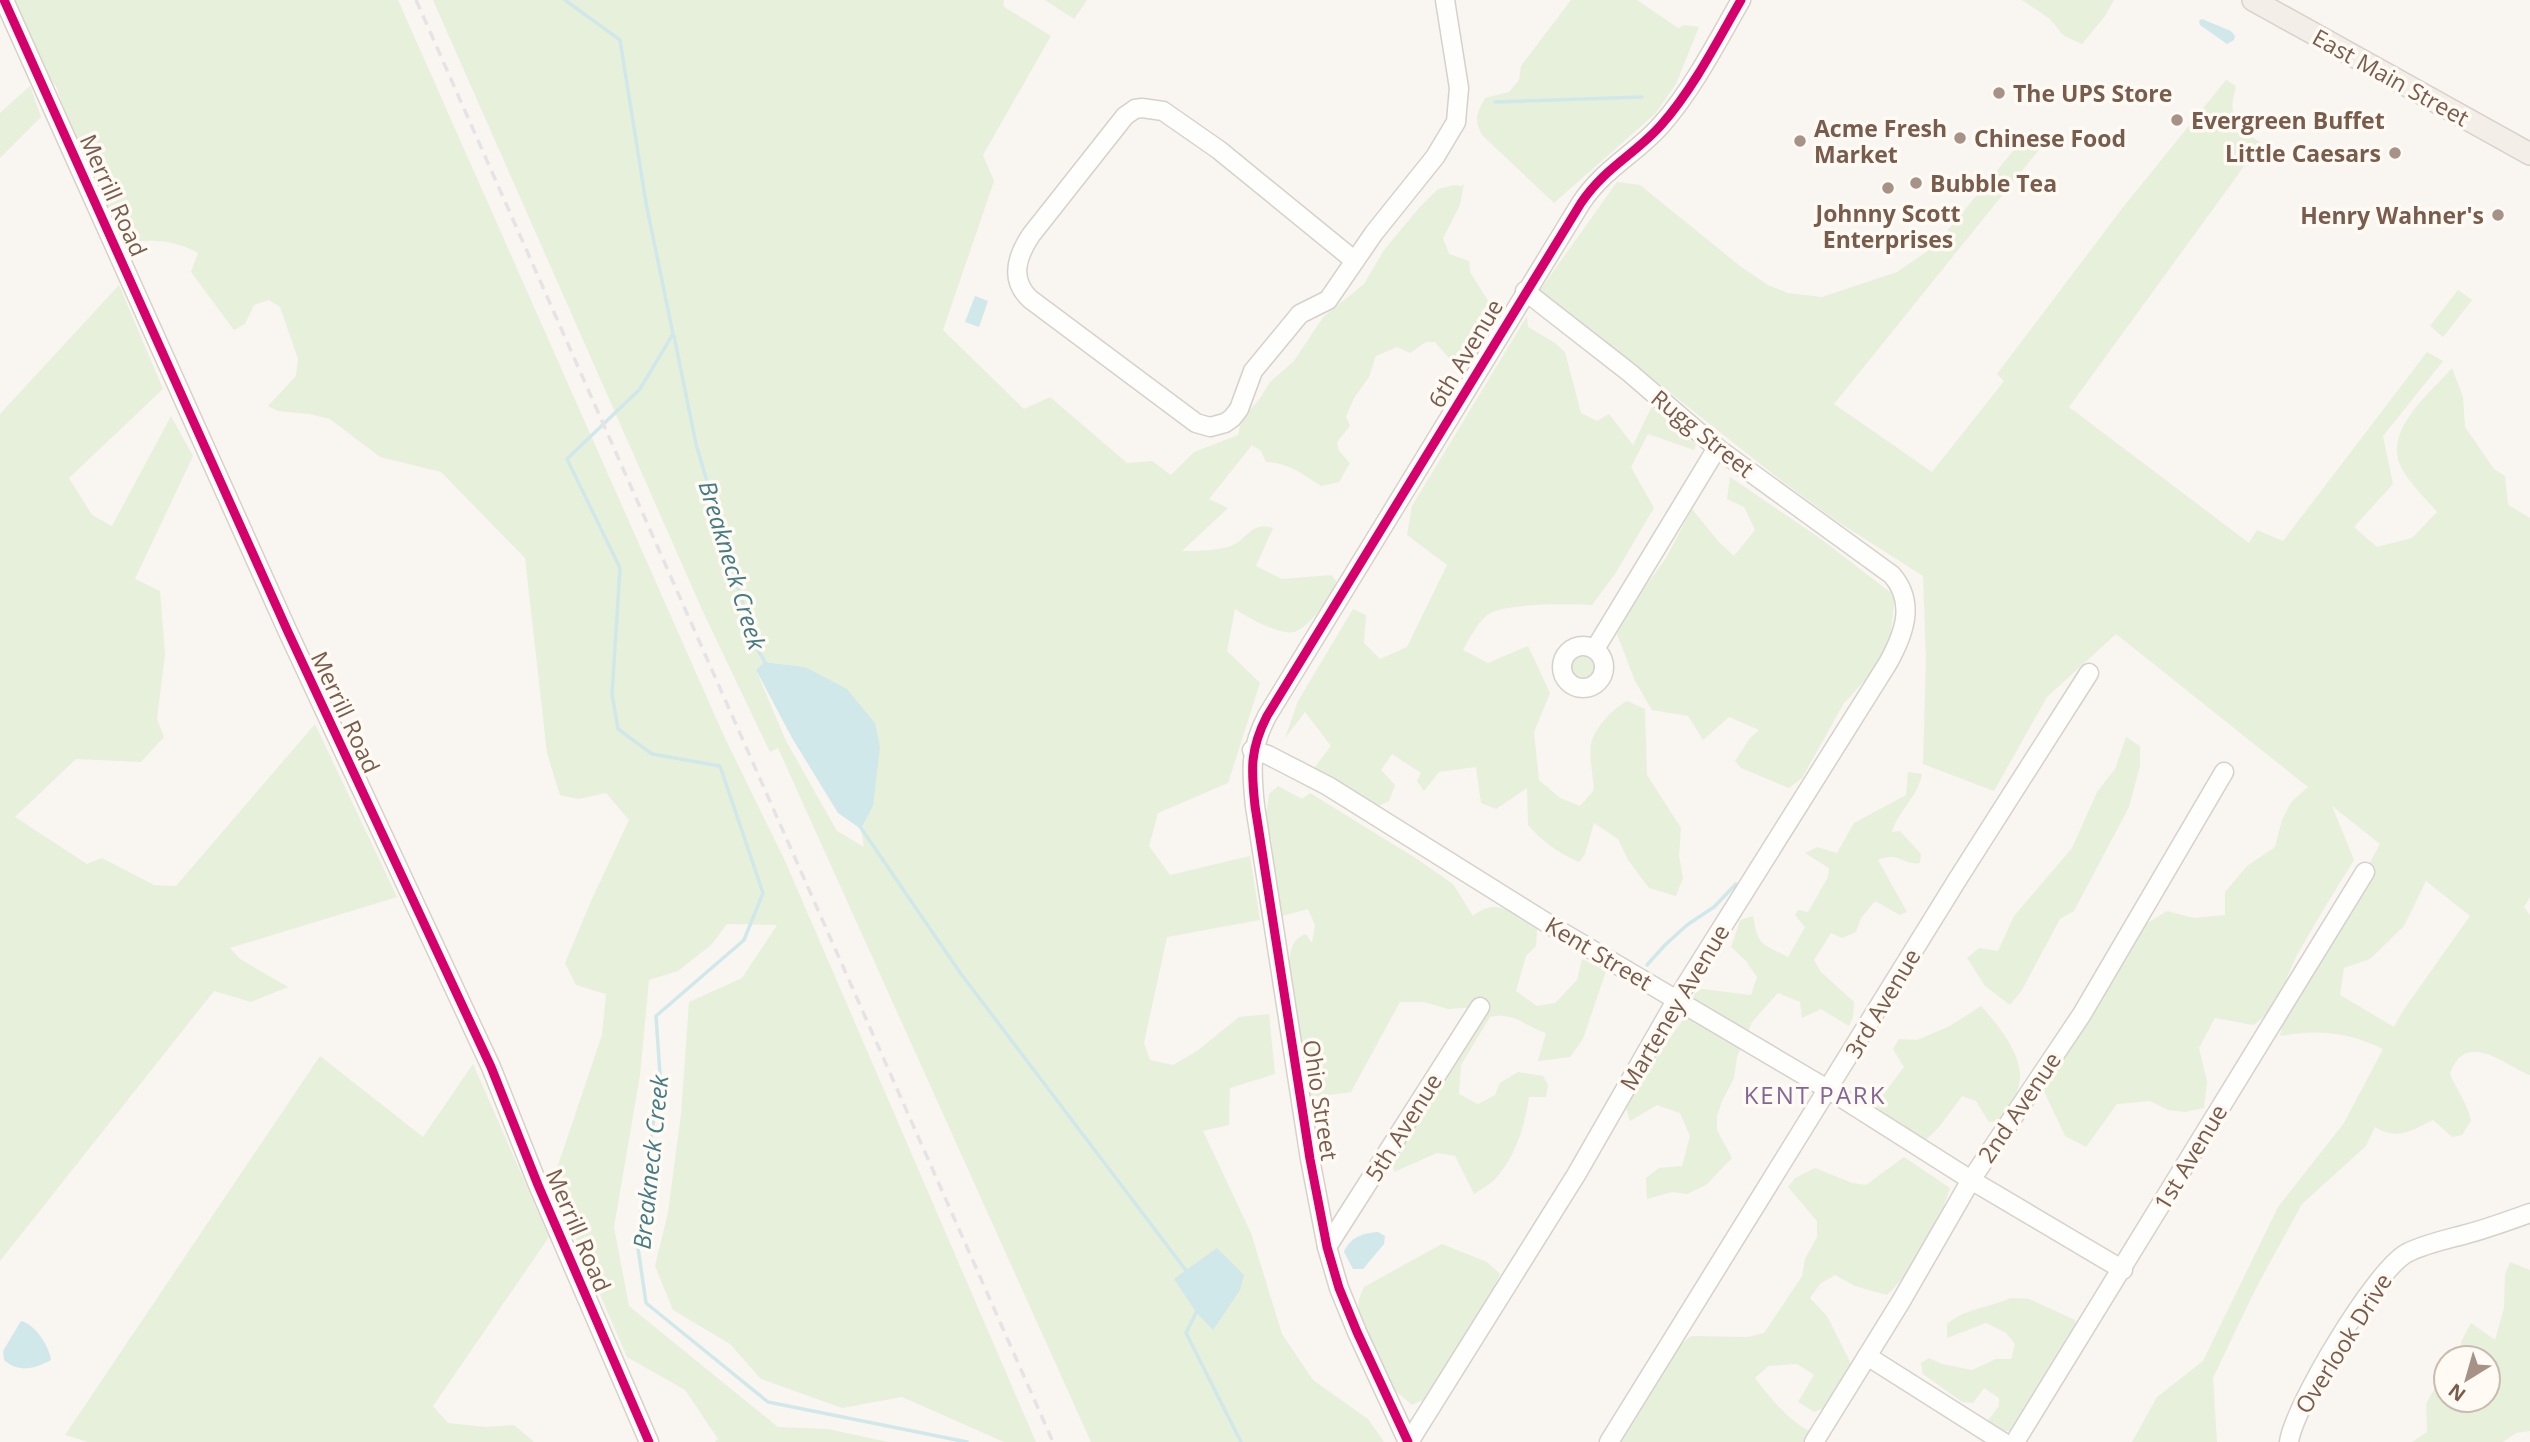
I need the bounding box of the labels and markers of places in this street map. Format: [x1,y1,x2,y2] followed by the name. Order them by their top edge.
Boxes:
[2013,77,2172,109] place label: The UPS Store
[1991,85,2007,101] marker: The UPS Store
[2191,104,2385,136] place label: Evergreen Buffet
[1814,112,1947,170] place label: Acme Fresh Market
[2169,112,2185,128] marker: Evergreen Buffet
[1974,122,2126,154] place label: Chinese Food
[1952,130,1968,146] marker: Chinese Food
[1792,133,1808,149] marker: Acme Fresh Market
[2225,137,2381,169] place label: Little Caesars
[2387,145,2403,161] marker: Little Caesars
[1930,167,2057,199] place label: Bubble Tea
[1908,175,1924,191] marker: Bubble Tea
[1880,180,1896,196] marker: Johnny Scott Enterprises
[1814,197,1960,255] place label: Johnny Scott Enterprises
[2300,199,2484,231] place label: Henry Wahner's
[2490,207,2506,223] marker: Henry Wahner's

